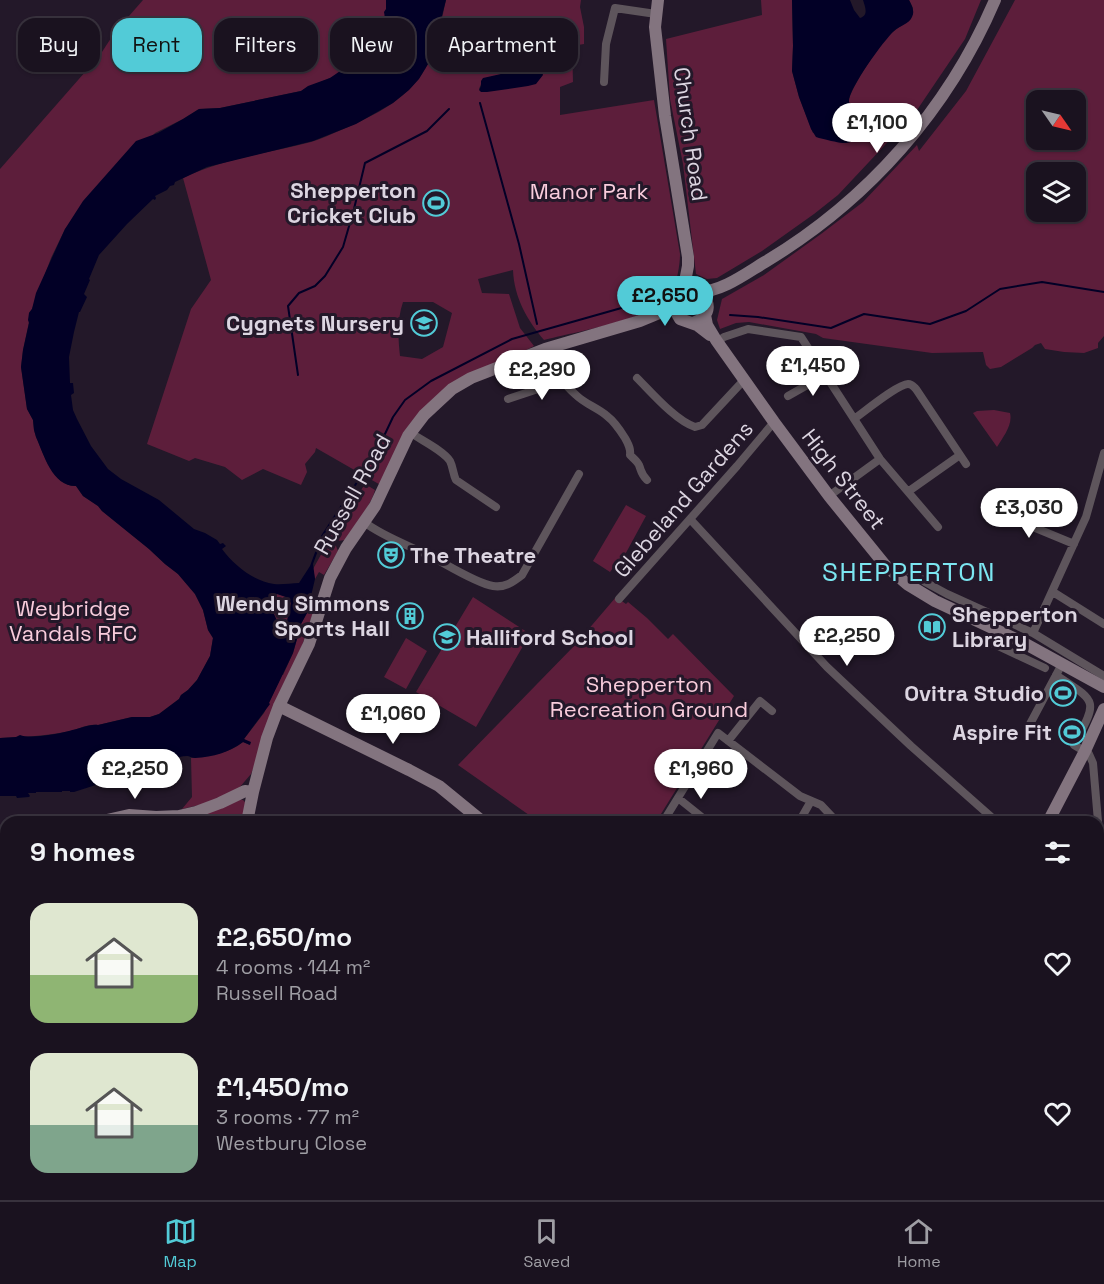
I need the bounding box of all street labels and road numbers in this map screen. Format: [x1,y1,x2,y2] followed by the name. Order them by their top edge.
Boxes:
[668,65,714,203] street label: Church Road
[607,415,759,583] street label: Glebeland Gardens
[796,423,892,535] street label: High Street
[307,429,397,559] street label: Russell Road

